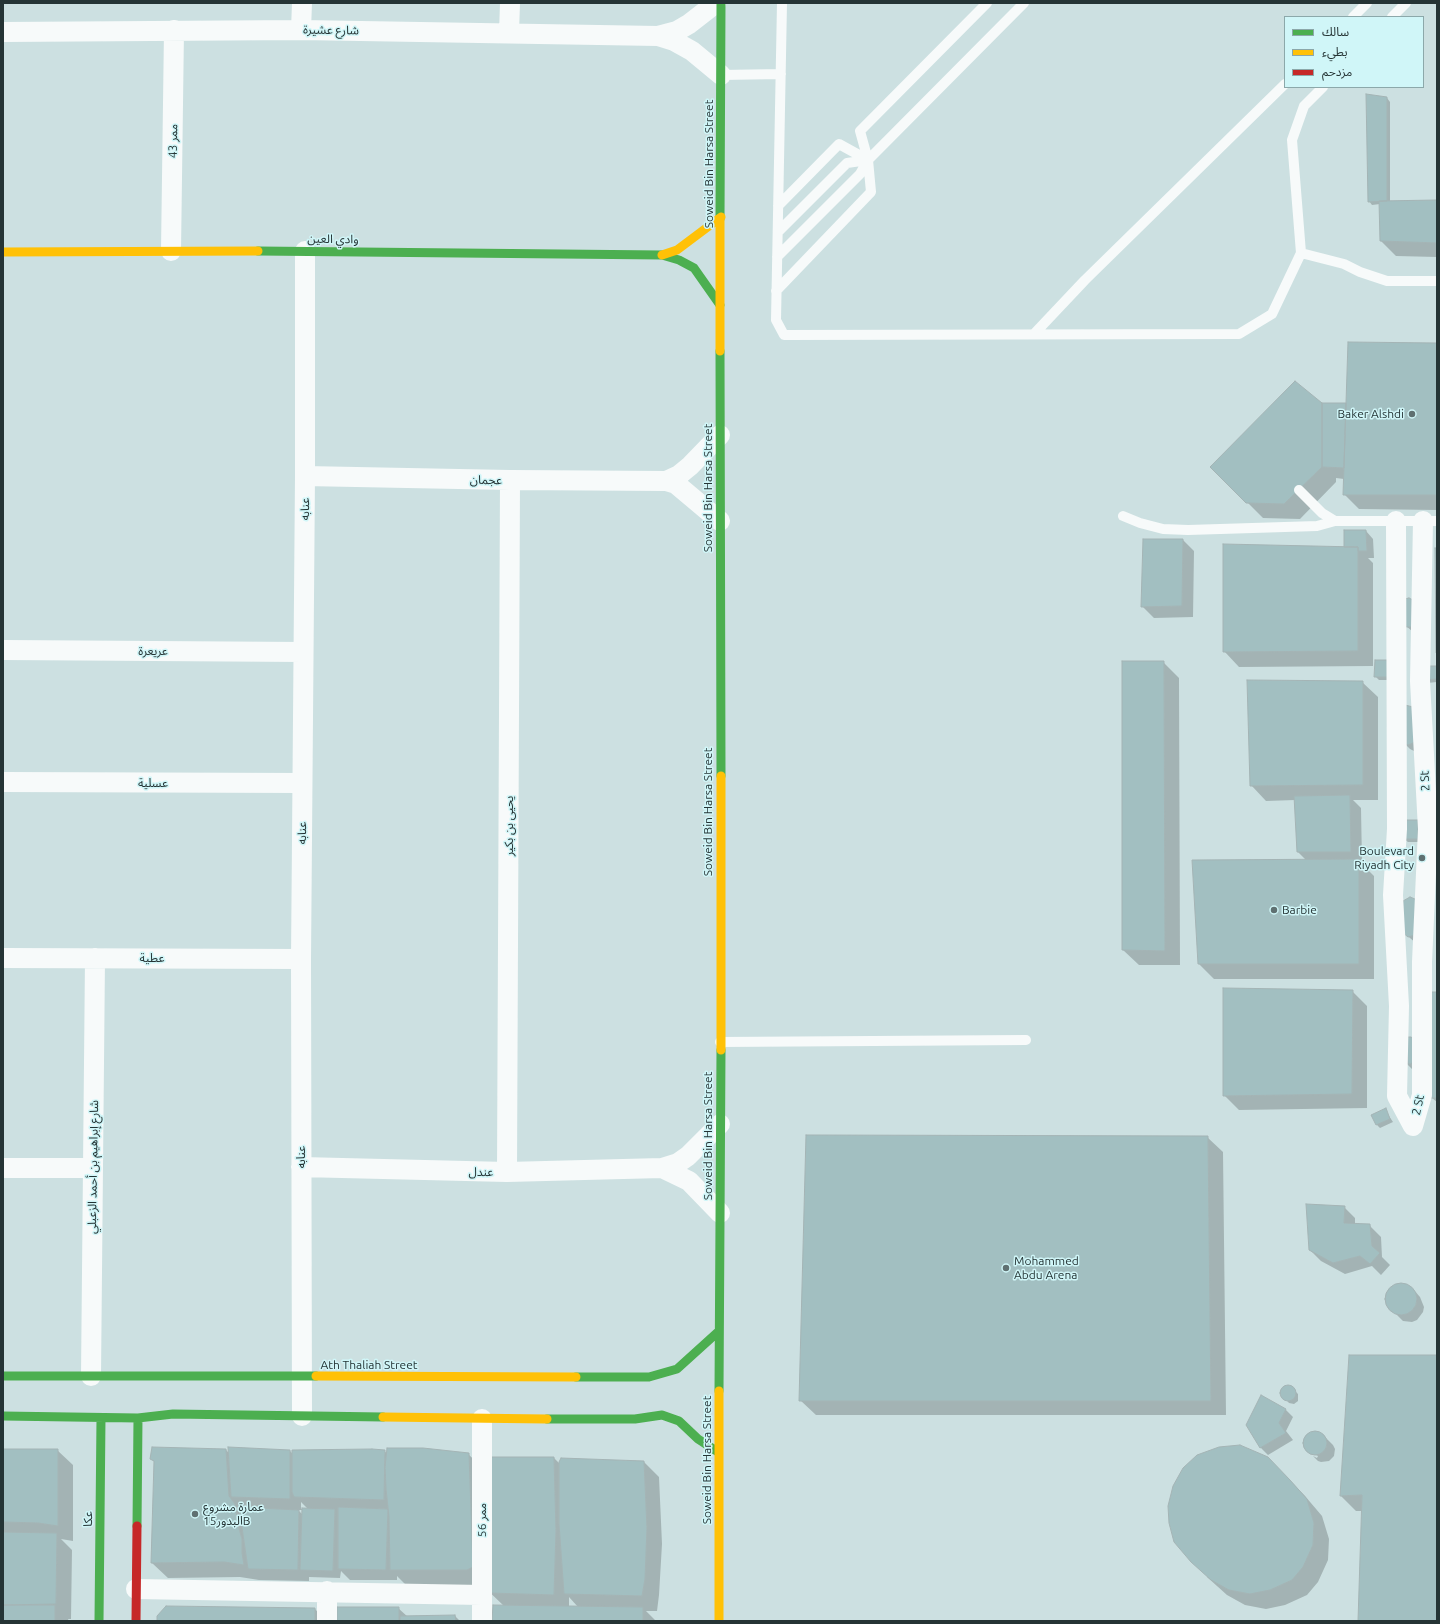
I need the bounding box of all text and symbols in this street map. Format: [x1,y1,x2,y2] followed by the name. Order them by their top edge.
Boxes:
[1284,16,1424,88] legend
[303,22,359,38] street label: شارع عشيرة
[1322,25,1349,38] text: سالك
[1322,45,1348,58] text: بطيء
[1322,65,1352,78] text: مزدحم
[702,100,716,228] street label: Soweid Bin Harsa Street
[166,124,180,158] street label: ممر 43
[307,231,359,247] street label: وادي العين
[1337,407,1404,421] place label: Baker Alshdi
[1407,409,1417,419] marker: Baker Alshdi
[701,424,715,552] street label: Soweid Bin Harsa Street
[470,473,502,487] street label: عجمان
[298,498,312,520] street label: عنابه
[138,644,168,658] street label: عريعرة
[701,748,715,876] street label: Soweid Bin Harsa Street
[1417,770,1433,792] street label: 2 St
[138,776,168,790] street label: عسلية
[502,796,516,856] street label: يحيى بن بكير
[295,822,309,844] street label: عنابه
[1354,844,1414,872] place label: Boulevard Riyadh City
[1417,853,1427,863] marker: Boulevard Riyadh City
[1282,903,1317,917] place label: Barbie
[1269,905,1279,915] marker: Barbie
[140,951,164,965] street label: عطية
[701,1072,715,1200] street label: Soweid Bin Harsa Street
[1409,1093,1427,1117] street label: 2 St
[85,1100,101,1234] street label: شارع إبراهيم بن أحمد الزعبلي
[294,1146,308,1168] street label: عنابه
[468,1165,494,1179] street label: عندل
[1014,1254,1079,1282] place label: Mohammed Abdu Arena
[1001,1263,1011,1273] marker: Mohammed Abdu Arena
[320,1358,418,1372] street label: Ath Thaliah Street
[700,1396,714,1524] street label: Soweid Bin Harsa Street
[203,1500,264,1528] place label: عمارة مشروع البدور15B
[475,1503,489,1537] street label: ممر 56
[190,1509,200,1519] marker: عمارة مشروع البدور15B
[81,1511,95,1527] street label: عكا

